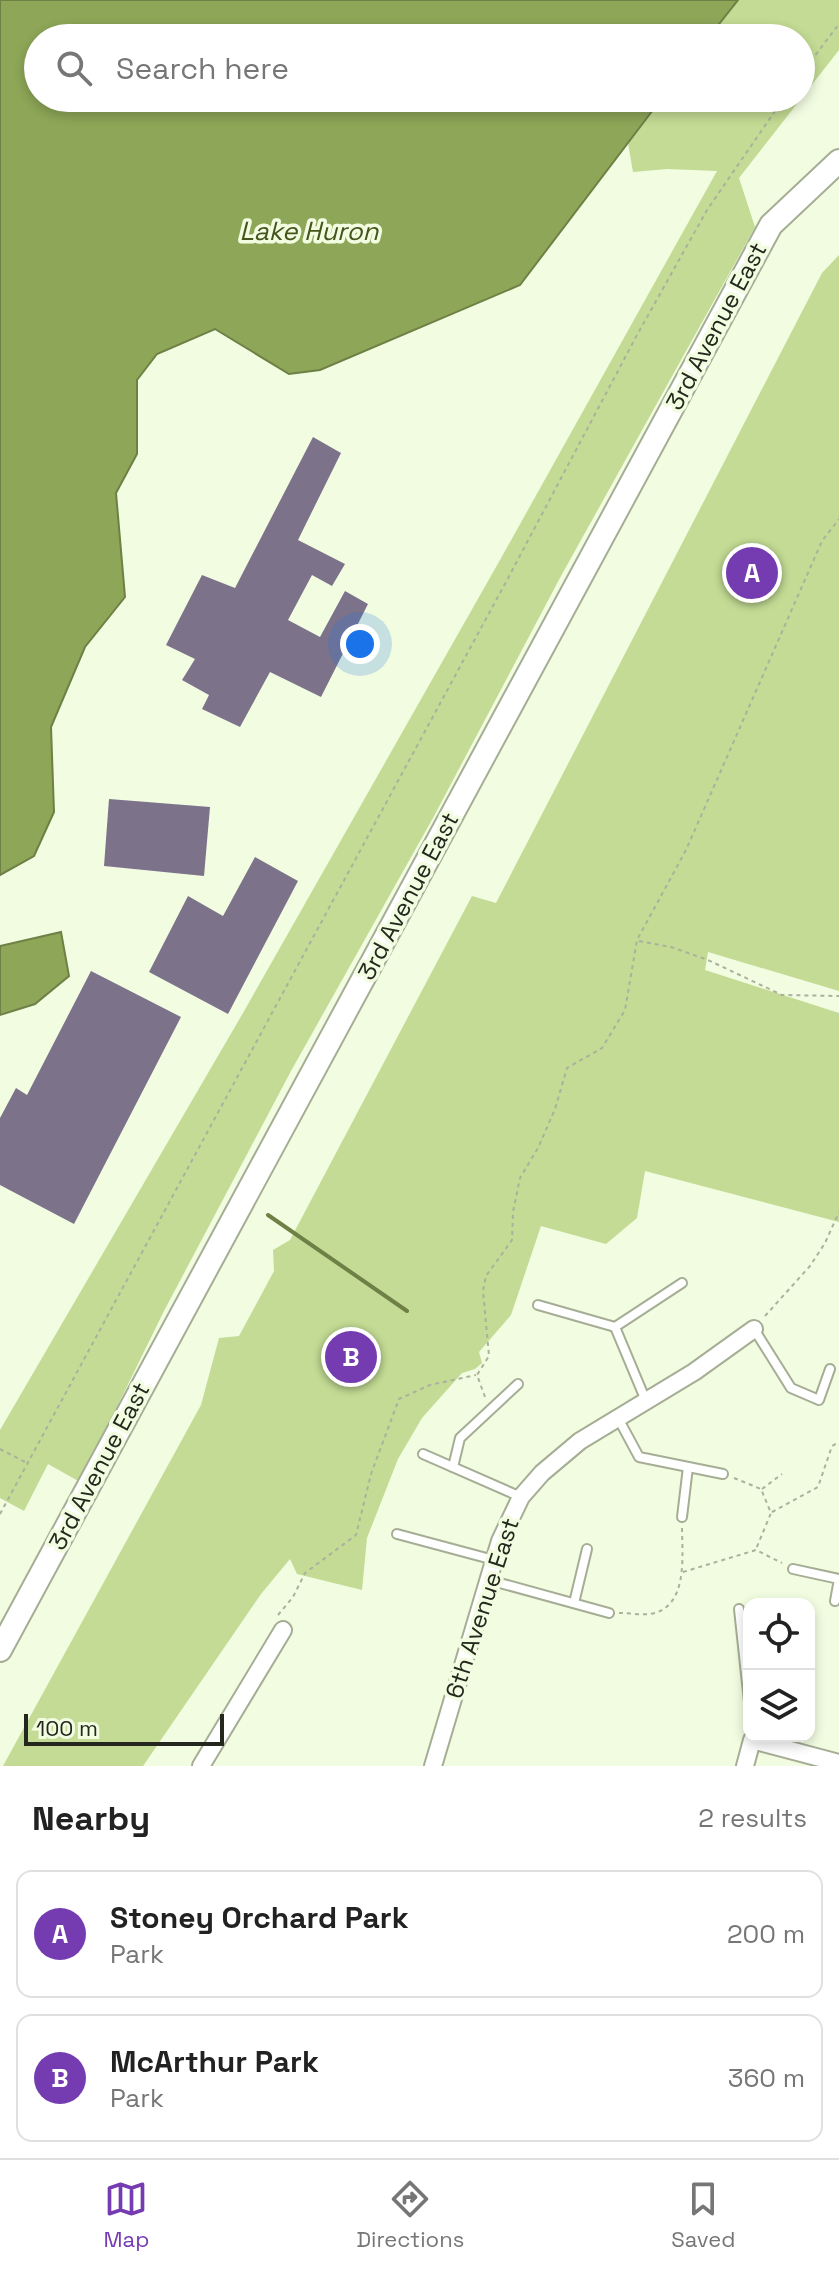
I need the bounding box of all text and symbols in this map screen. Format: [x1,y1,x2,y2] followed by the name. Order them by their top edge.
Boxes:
[24,24,815,112] search box
[52,46,96,90] icon: search
[116,49,289,88] text: Search here
[240,214,379,248] water label: Lake Huron
[659,237,773,415] street label: 3rd Avenue East
[726,543,778,603] pin: A
[340,624,380,664] your location
[351,807,465,985] street label: 3rd Avenue East
[325,1327,377,1387] pin: B
[42,1377,156,1555] street label: 3rd Avenue East
[438,1514,526,1702] street label: 6th Avenue East
[743,1598,815,1742] map controls
[743,1598,815,1670] button: locate
[743,1670,815,1742] button: layers
[24,1710,224,1746] scale bar
[36,1714,98,1742] text: 100 m
[32,1797,150,1840] text: Nearby
[698,1801,807,1835] text: 2 results
[110,1898,409,1937] text: Stoney Orchard Park
[52,1917,68,1951] text: A
[727,1917,805,1951] text: 200 m
[110,1937,164,1971] text: Park
[110,2042,319,2081] text: McArthur Park
[51,2061,69,2095] text: B
[728,2061,805,2095] text: 360 m
[110,2081,164,2115] text: Park
[104,2177,149,2253] tab: Map
[356,2177,464,2253] tab: Directions
[671,2177,735,2253] tab: Saved

